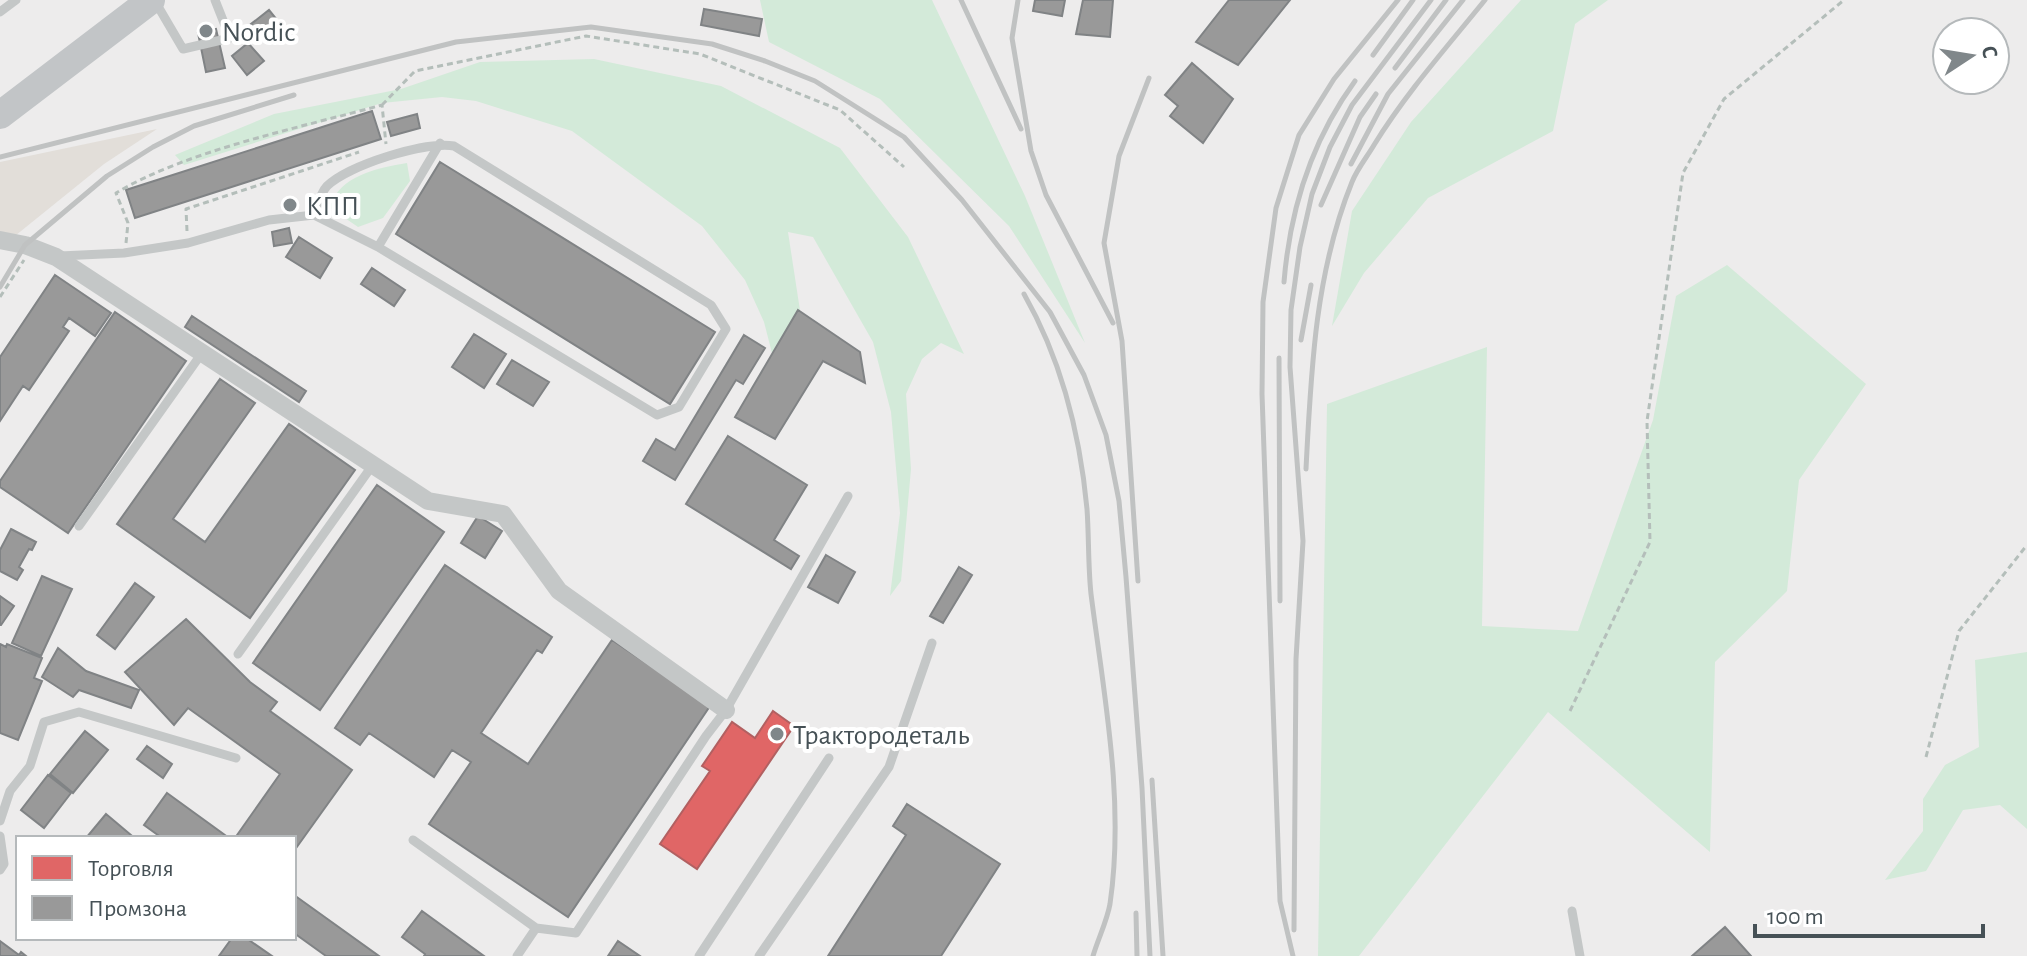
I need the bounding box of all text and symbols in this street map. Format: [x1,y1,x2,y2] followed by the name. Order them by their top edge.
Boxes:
[1931,16,2011,96] north arrow
[222,19,295,47] place label: Nordic
[197,22,215,40] marker: Nordic
[1978,44,2002,60] text: С
[306,193,359,221] place label: КПП
[281,196,299,214] marker: КПП
[793,722,969,750] place label: Трактородеталь
[768,725,786,743] marker: Трактородеталь
[16,836,296,940] legend
[88,857,174,881] text: Торговля
[1755,888,1983,938] scale bar
[88,897,187,921] text: Промзона
[1767,905,1824,929] text: 100 m

